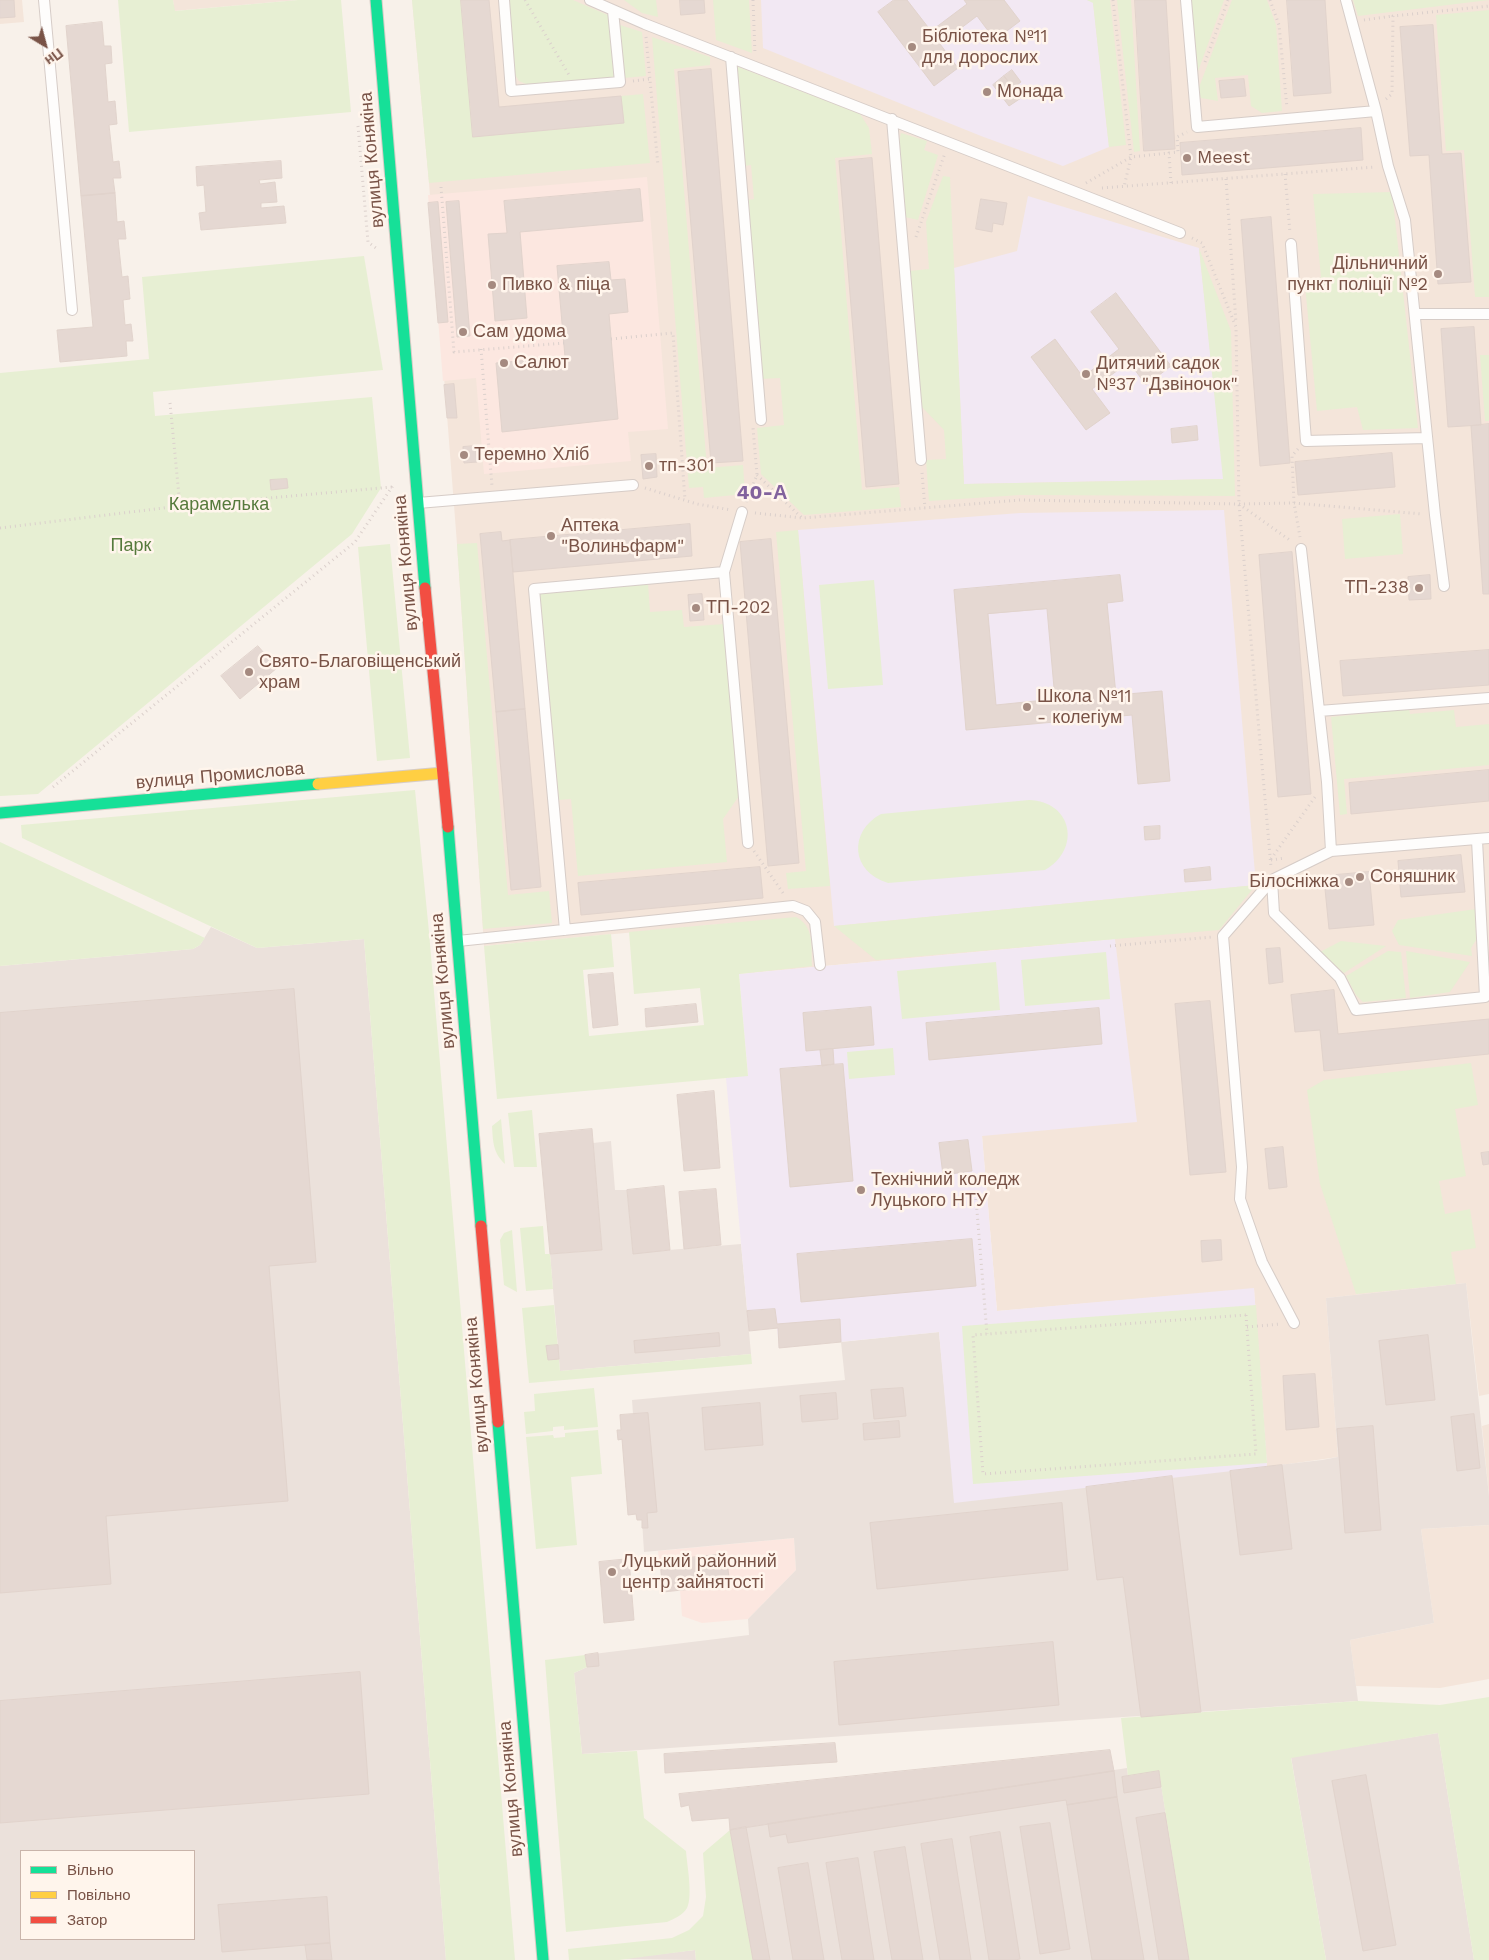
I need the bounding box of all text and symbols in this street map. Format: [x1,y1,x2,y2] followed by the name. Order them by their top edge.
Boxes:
[20,20,70,70] north arrow
[922,26,1048,68] place label: Бібліотека №11 для дорослих
[906,41,918,53] marker: Бібліотека №11 для дорослих
[42,45,66,69] text: Пн
[997,81,1063,103] place label: Монада
[981,86,993,98] marker: Монада
[355,91,389,229] street label: вулиця Конякіна
[1197,147,1250,169] place label: Meest
[1181,152,1193,164] marker: Meest
[1287,253,1428,296] place label: Дільничний пункт поліції №2
[1432,268,1444,280] marker: Дільничний пункт поліції №2
[502,274,610,296] place label: Пивко & піца
[486,279,498,291] marker: Пивко & піца
[473,321,566,343] place label: Сам удома
[457,326,469,338] marker: Сам удома
[514,352,569,374] place label: Салют
[1096,353,1238,396] place label: Дитячий садок №37 "Дзвіночок"
[498,357,510,369] marker: Салют
[1080,368,1092,380] marker: Дитячий садок №37 "Дзвіночок"
[474,444,589,466] place label: Теремно Хліб
[458,449,470,461] marker: Теремно Хліб
[659,455,715,477] place label: тп-301
[643,460,655,472] marker: тп-301
[737,481,787,505] district label: 40-А
[169,494,269,516] park label: Карамелька
[389,494,423,632] street label: вулиця Конякіна
[561,515,684,558] place label: Аптека "Волиньфарм"
[545,530,557,542] marker: Аптека "Волиньфарм"
[111,535,151,557] park label: Парк
[1345,577,1409,599] place label: ТП-238
[1413,582,1425,594] marker: ТП-238
[706,597,771,619] place label: ТП-202
[690,602,702,614] marker: ТП-202
[259,651,461,694] place label: Свято-Благовіщенський храм
[243,666,255,678] marker: Свято-Благовіщенський храм
[1037,686,1132,729] place label: Школа №11 - колегіум
[1021,701,1033,713] marker: Школа №11 - колегіум
[135,758,305,794] street label: вулиця Промислова
[1370,866,1455,888] place label: Соняшник
[1249,871,1339,893] place label: Білосніжка
[1354,871,1366,883] marker: Соняшник
[1343,876,1355,888] marker: Білосніжка
[426,912,460,1050] street label: вулиця Конякіна
[871,1169,1019,1212] place label: Технічний коледж Луцького НТУ
[855,1184,867,1196] marker: Технічний коледж Луцького НТУ
[460,1316,494,1454] street label: вулиця Конякіна
[622,1551,777,1594] place label: Луцький районний центр зайнятості
[606,1566,618,1578] marker: Луцький районний центр зайнятості
[494,1720,528,1858] street label: вулиця Конякіна
[20,1850,195,1940] legend
[67,1861,114,1879] text: Вільно
[67,1886,131,1904] text: Повільно
[67,1911,107,1929] text: Затор

